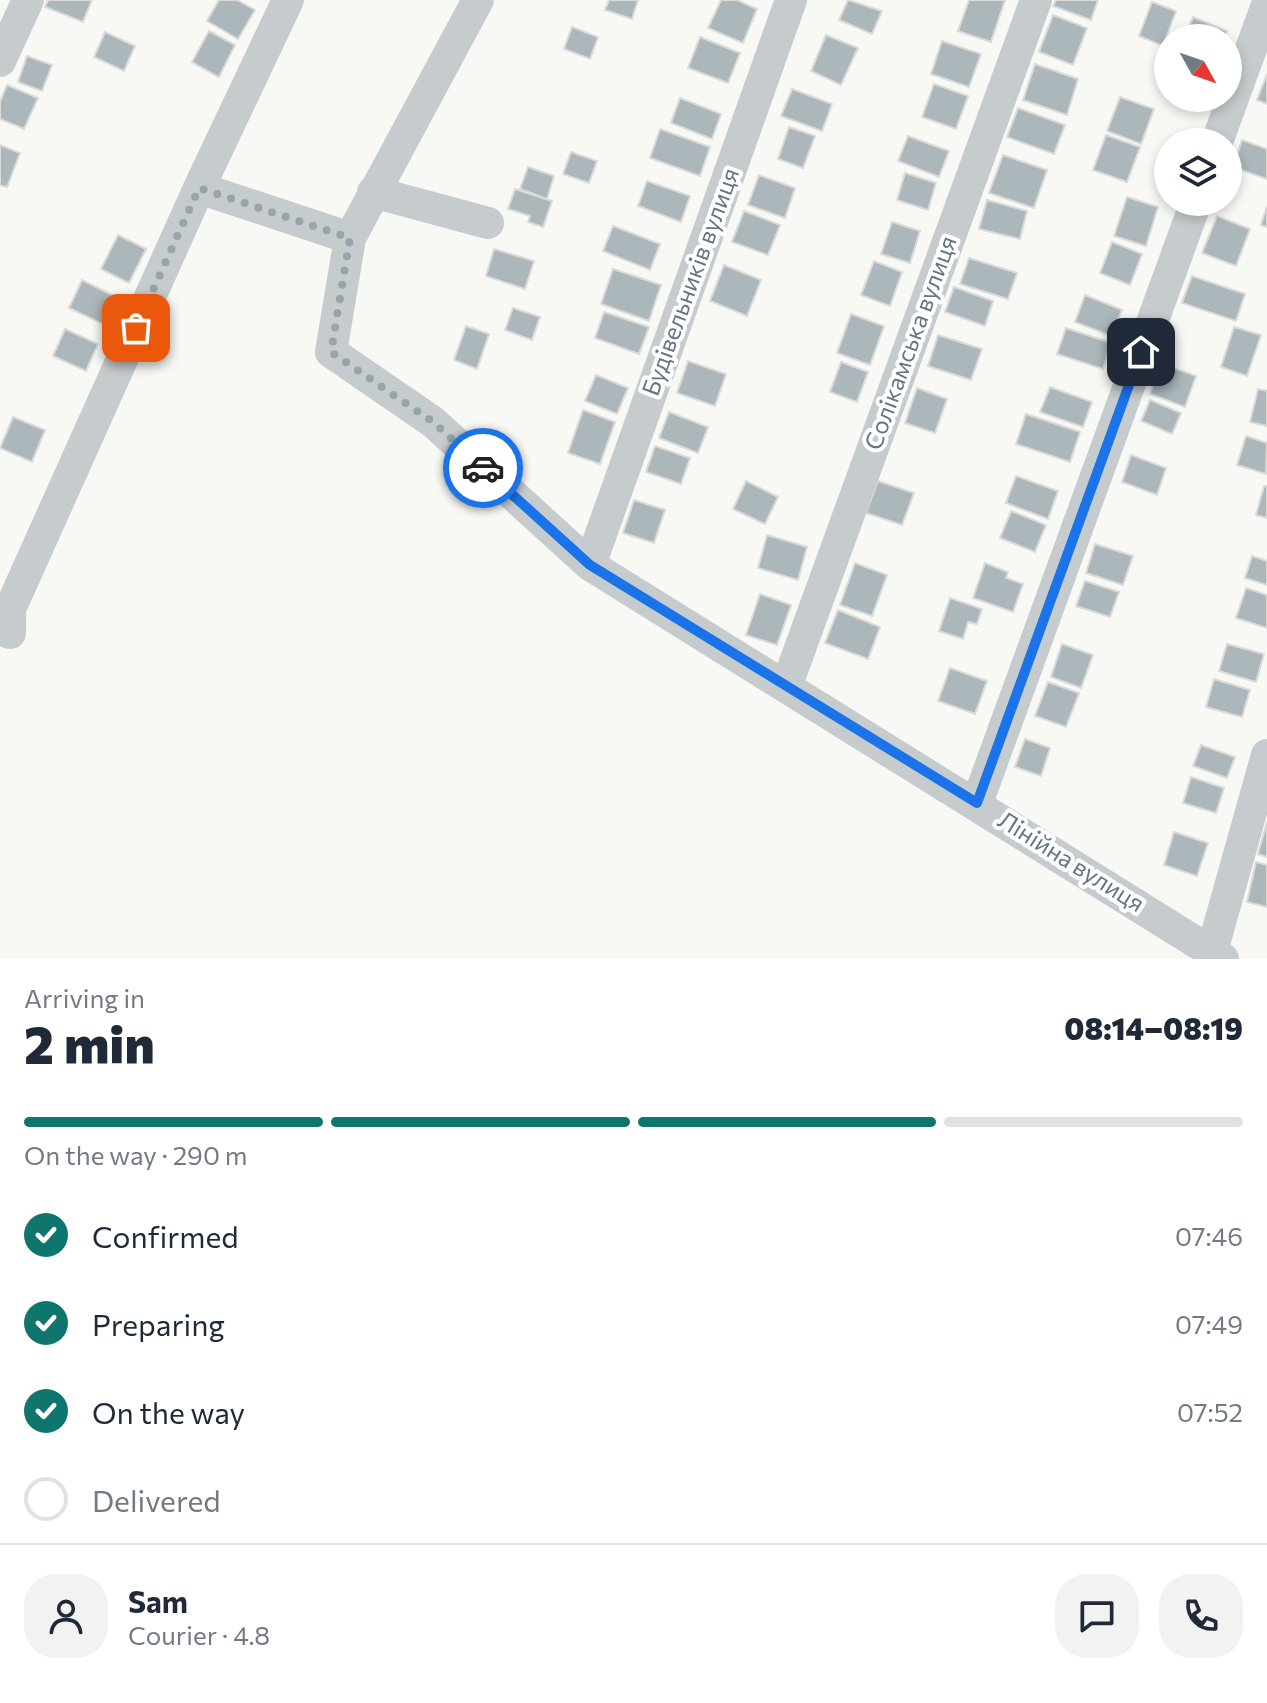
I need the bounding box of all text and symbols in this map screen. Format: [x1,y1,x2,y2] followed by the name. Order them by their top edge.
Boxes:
[1154,24,1242,112] north arrow
[1154,24,1242,216] map controls
[1154,128,1242,216] button: layers
[635,164,744,399] street label: Будівельників вулиця
[857,232,962,453] street label: Солікамська вулиця
[102,294,170,362] pin
[114,306,158,350] icon: bag
[1107,318,1175,386] pin
[1119,330,1163,374] icon: home
[443,428,523,508] courier
[461,446,505,490] icon: car
[993,804,1150,917] street label: Лінійна вулиця
[24,982,145,1013] text: Arriving in
[1064,1009,1243,1046] text: 08:14–08:19
[24,1011,155,1075] text: 2 min
[24,1139,248,1170] text: On the way · 290 m
[24,1213,68,1257] icon: check
[92,1217,239,1254] text: Confirmed
[1175,1220,1243,1251] text: 07:46
[24,1301,68,1345] icon: check
[92,1305,225,1342] text: Preparing
[1175,1308,1243,1339] text: 07:49
[24,1389,68,1433] icon: check
[92,1393,245,1430] text: On the way
[1177,1396,1243,1427] text: 07:52
[92,1481,221,1518] text: Delivered
[24,1574,108,1658] button: person
[1055,1574,1139,1658] button: chat
[1159,1574,1243,1658] button: phone
[128,1582,188,1619] text: Sam
[128,1619,270,1650] text: Courier · 4.8

